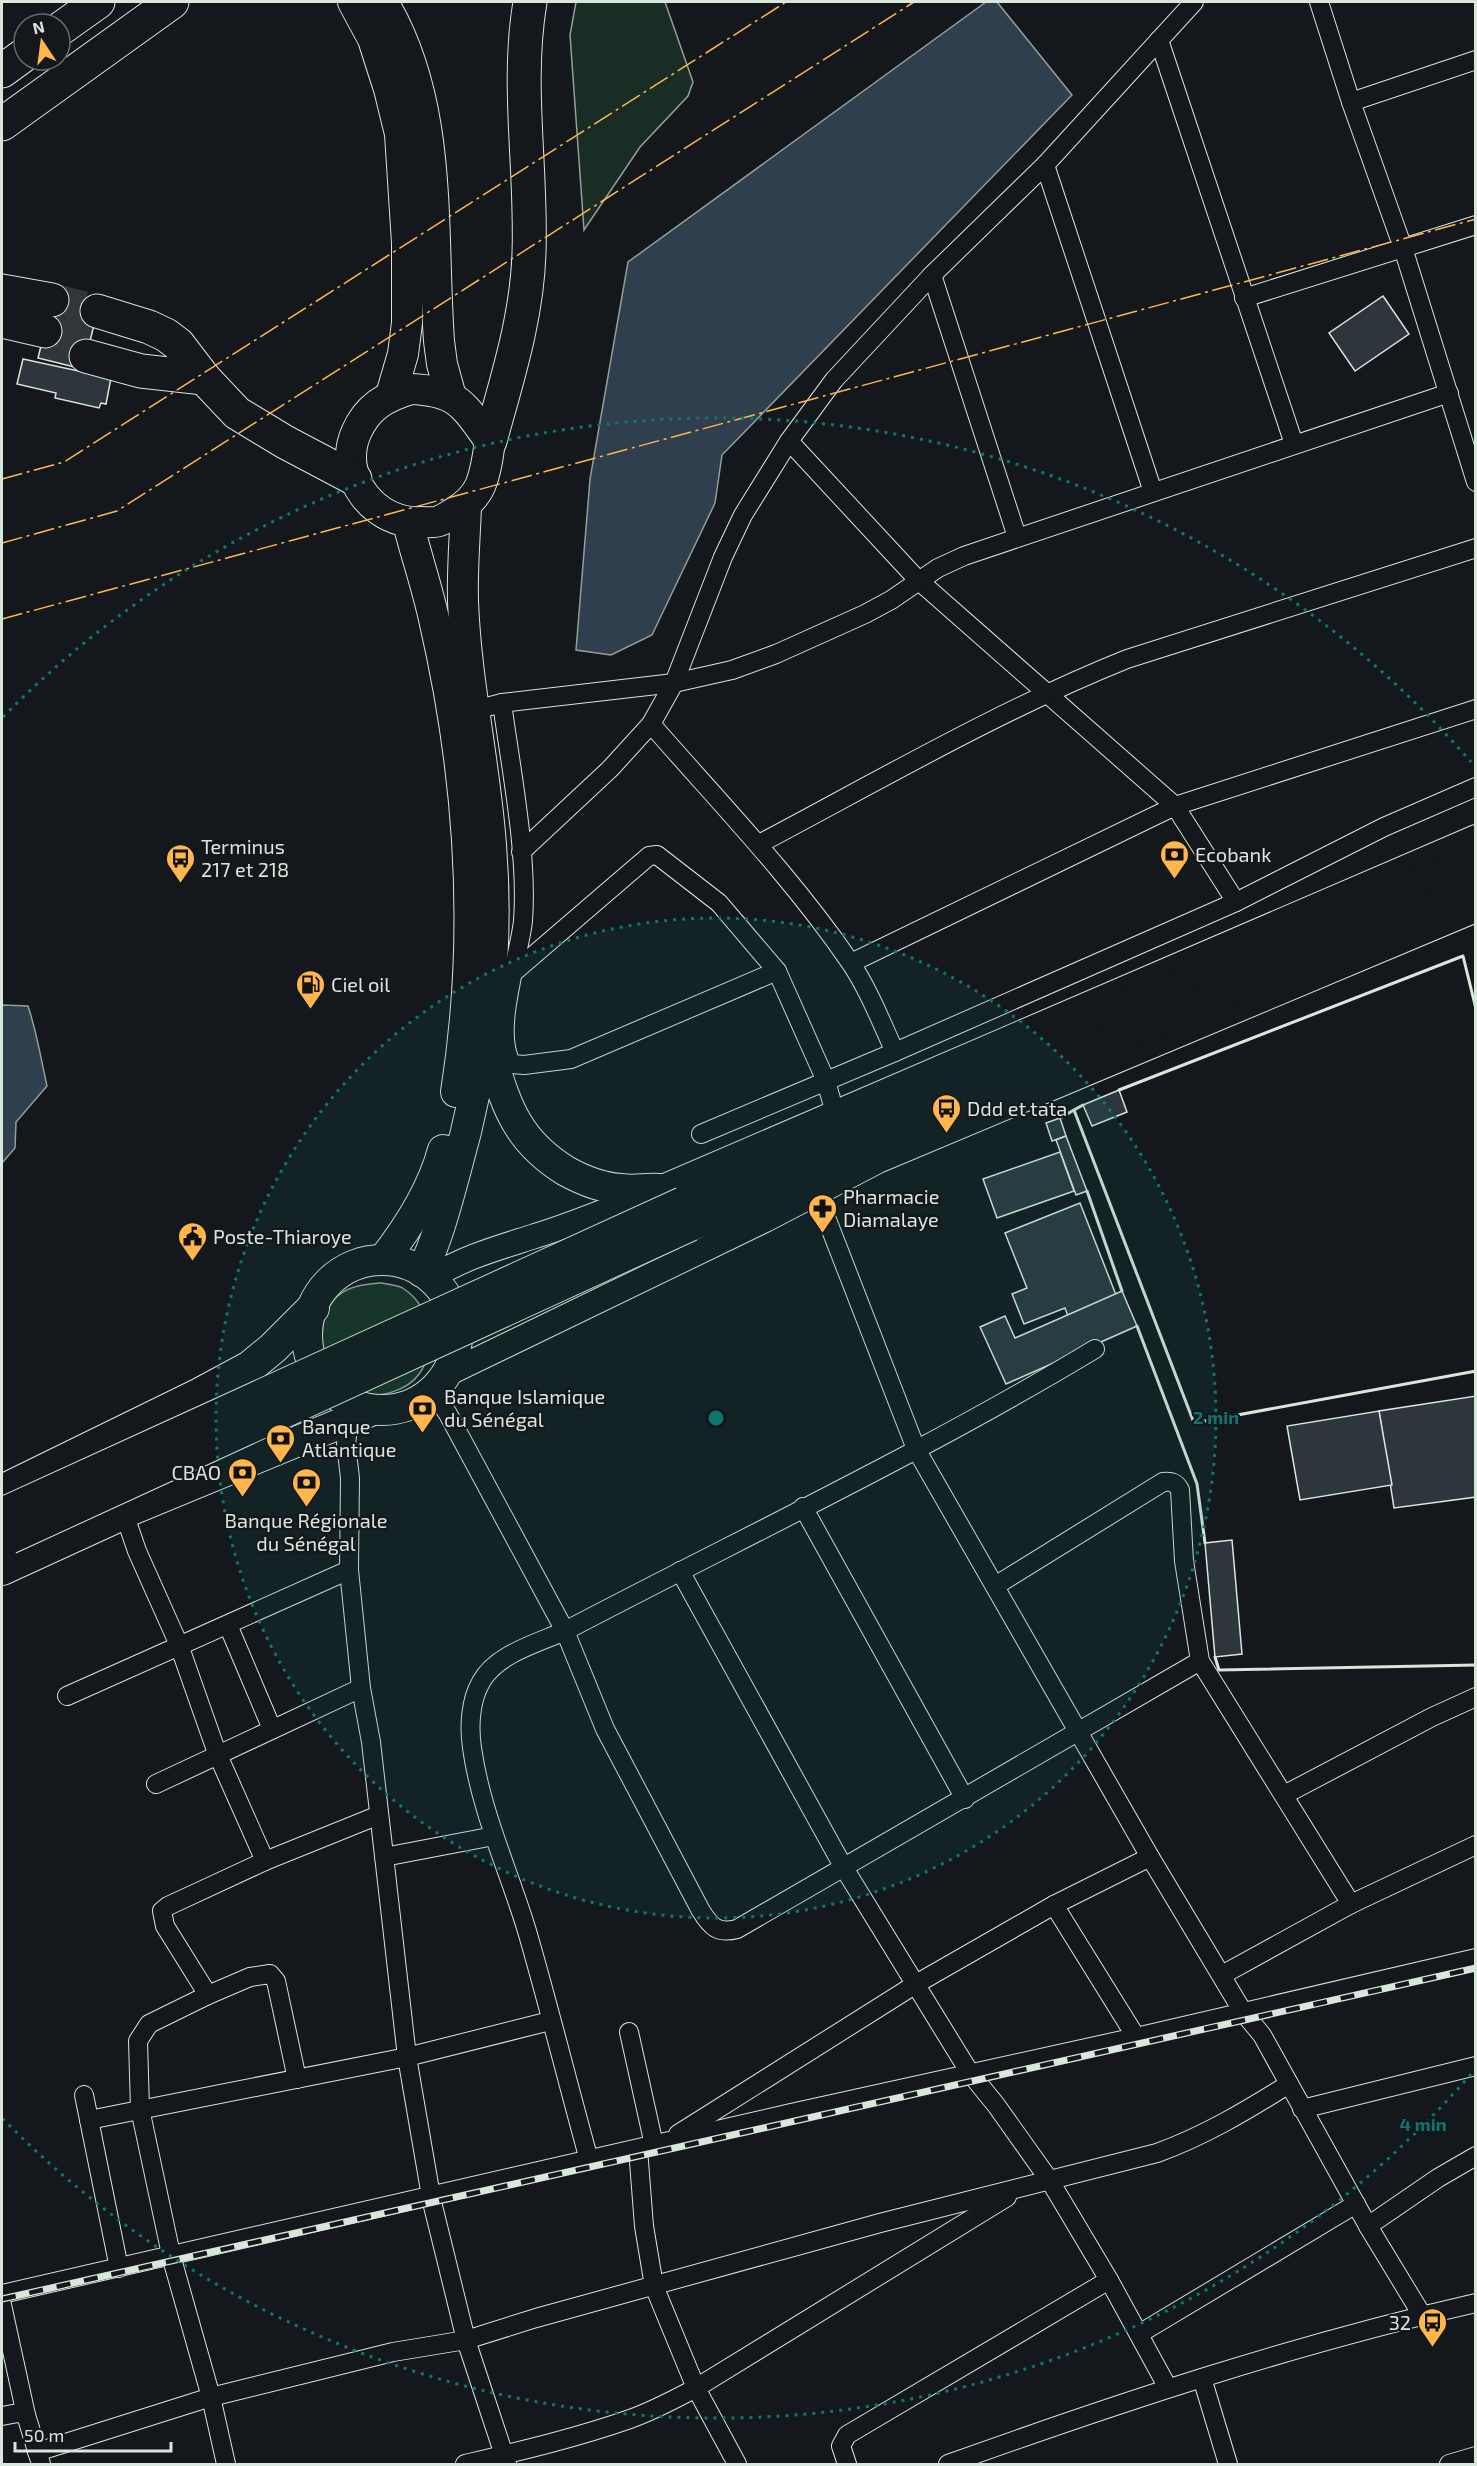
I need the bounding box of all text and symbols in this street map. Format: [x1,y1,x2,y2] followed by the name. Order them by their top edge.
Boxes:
[12,12,72,72] north arrow
[31,16,46,37] text: N
[201,834,289,881] place label: Terminus 217 et 218
[1158,838,1190,880] bank icon: Ecobank
[164,842,196,884] bus stop icon: Terminus 217 et 218
[1195,842,1271,866] place label: Ecobank
[294,968,326,1010] fuel station icon: Ciel oil
[331,972,390,996] place label: Ciel oil
[930,1092,962,1134] bus stop icon: Ddd et tata
[967,1096,1067,1120] place label: Ddd et tata
[843,1184,939,1231] place label: Pharmacie Diamalaye
[806,1192,838,1234] pharmacy icon: Pharmacie Diamalaye
[176,1220,208,1262] public building icon: Poste-Thiaroye
[213,1224,352,1248] place label: Poste-Thiaroye
[444,1384,605,1431] place label: Banque Islamique du Sénégal
[407,1392,439,1434] bank icon: Banque Islamique du Sénégal
[1193,1406,1239,1428] text: 2 min
[706,1408,726,1428] centre of rings
[302,1414,397,1461] place label: Banque Atlantique
[265,1422,297,1464] bank icon: Banque Atlantique
[226,1456,258,1498] bank icon: CBAO
[171,1460,221,1484] place label: CBAO
[290,1466,322,1508] bank icon: Banque Régionale du Sénégal
[225,1508,387,1555] place label: Banque Régionale du Sénégal
[1400,2113,1447,2135] text: 4 min
[1416,2306,1448,2348] bus stop icon: 32
[1389,2310,1411,2334] place label: 32
[15,2415,171,2453] scale bar
[24,2424,64,2446] text: 50 m

